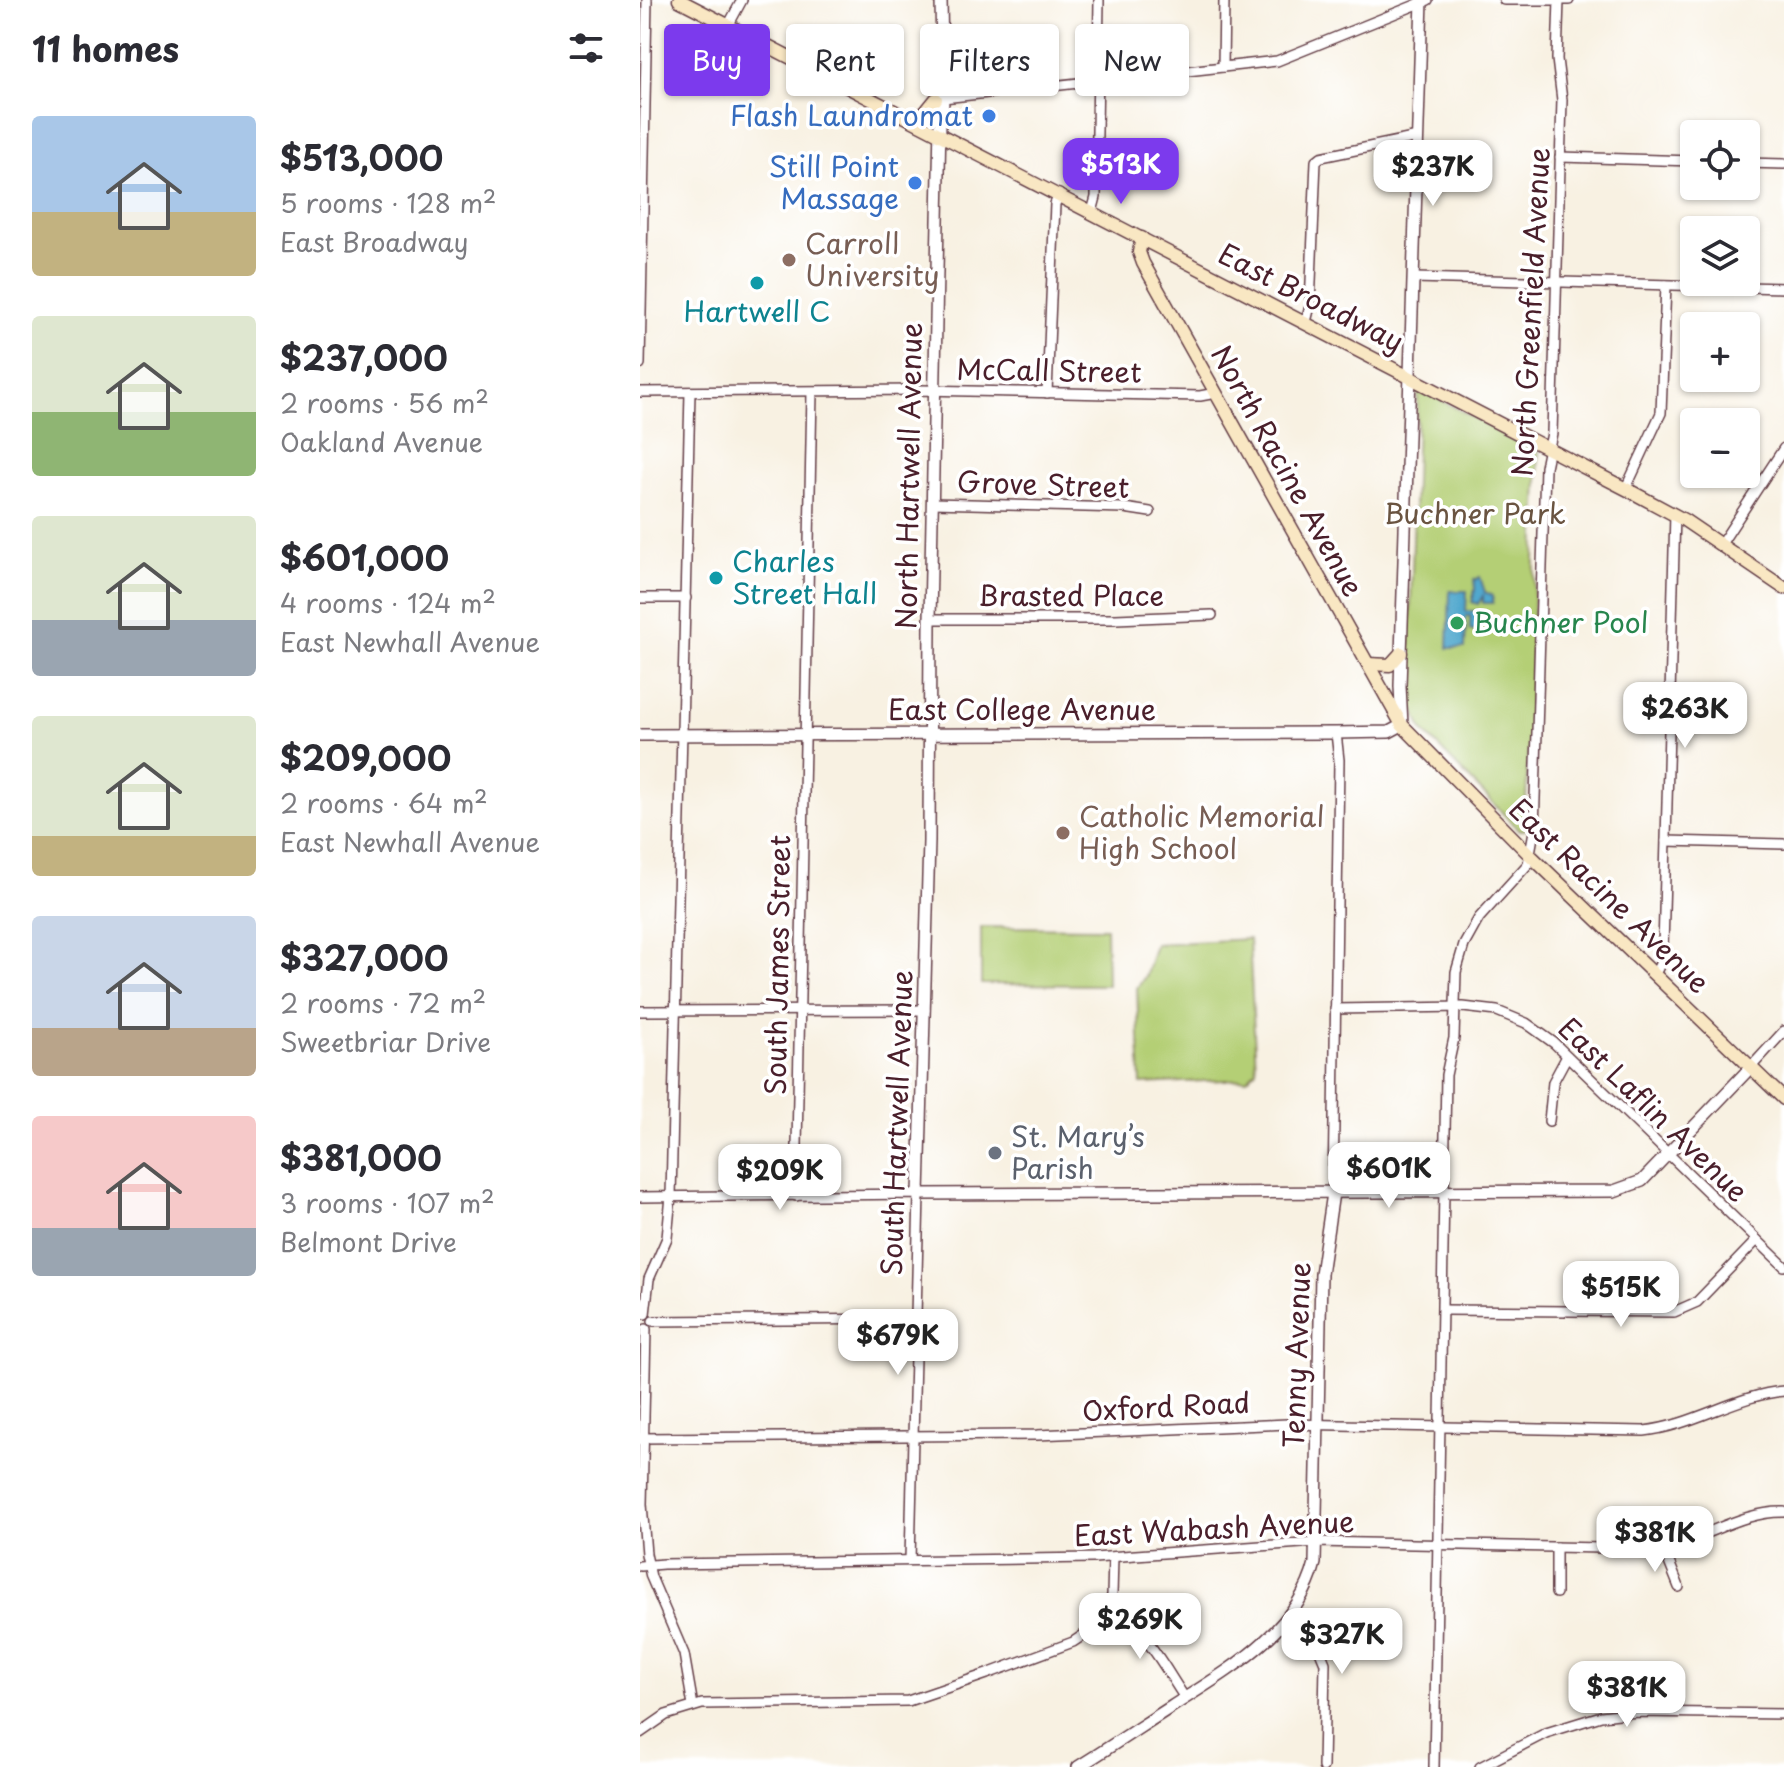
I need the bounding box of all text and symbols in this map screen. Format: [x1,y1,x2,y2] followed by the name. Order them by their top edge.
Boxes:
[32,22,179,74] text: 11 homes
[664,24,770,96] chip: Buy
[786,24,904,96] chip: Rent
[920,24,1059,96] chip: Filters
[1075,24,1189,96] chip: New
[564,26,608,70] icon: filters
[730,93,973,136] place label: Flash Laundromat
[980,107,998,125] marker: Flash Laundromat
[1680,120,1760,488] map controls
[1680,120,1760,200] button: locate
[280,131,443,183] text: $513,000
[1065,138,1177,206] pin: $513K
[1377,140,1489,208] pin: $237K
[769,144,899,219] place label: Still Point Massage
[1081,144,1161,183] text: $513K
[1391,146,1475,185] text: $237K
[1499,146,1560,478] street label: North Greenfield Avenue
[96,148,192,244] icon: home
[906,174,924,192] marker: Still Point Massage
[280,183,496,222] text: 5 rooms · 128 m²
[1680,216,1760,296] button: layers
[805,221,939,296] place label: Carroll University
[280,222,468,261] text: East Broadway
[1212,231,1412,362] street label: East Broadway
[780,251,798,269] marker: Carroll University
[748,274,766,292] marker: Hartwell C
[683,289,831,332] place label: Hartwell C
[1680,312,1760,392] button: +
[883,322,932,630] street label: North Hartwell Avenue
[280,331,448,383] text: $237,000
[1201,337,1375,604] street label: North Racine Avenue
[956,346,1142,393] street label: McCall Street
[96,348,192,444] icon: home
[280,383,489,422] text: 2 rooms · 56 m²
[1680,408,1760,488] button: −
[280,422,483,461] text: Oakland Avenue
[956,459,1130,508] street label: Grove Street
[1384,491,1566,534] park label: Buchner Park
[280,531,449,583] text: $601,000
[732,539,877,614] place label: Charles Street Hall
[96,548,192,644] icon: home
[707,569,725,587] marker: Charles Street Hall
[978,573,1164,616] street label: Brasted Place
[280,583,496,622] text: 4 rooms · 124 m²
[1473,600,1649,643] place label: Buchner Pool
[1448,614,1466,632] marker: Buchner Pool
[280,622,540,661] text: East Newhall Avenue
[1629,682,1741,750] pin: $263K
[888,687,1156,730] street label: East College Avenue
[1641,688,1729,727] text: $263K
[280,731,451,783] text: $209,000
[96,748,192,844] icon: home
[280,783,488,822] text: 2 rooms · 64 m²
[1500,788,1720,1002] street label: East Racine Avenue
[1079,794,1325,869] place label: Catholic Memorial High School
[280,822,540,861] text: East Newhall Avenue
[1054,824,1072,842] marker: Catholic Memorial High School
[753,834,800,1096] street label: South James Street
[280,931,449,983] text: $327,000
[96,948,192,1044] icon: home
[869,969,922,1276] street label: South Hartwell Avenue
[280,983,486,1022] text: 2 rooms · 72 m²
[1549,1007,1759,1211] street label: East Laflin Avenue
[280,1022,491,1061] text: Sweetbriar Drive
[1011,1114,1145,1189] place label: St. Mary’s Parish
[280,1131,442,1183] text: $381,000
[1333,1142,1445,1210] pin: $601K
[724,1144,836,1212] pin: $209K
[986,1144,1004,1162] marker: St. Mary’s Parish
[96,1148,192,1244] icon: home
[1346,1148,1432,1187] text: $601K
[736,1150,824,1189] text: $209K
[280,1183,495,1222] text: 3 rooms · 107 m²
[280,1222,457,1261] text: Belmont Drive
[1271,1261,1320,1449] street label: Tenny Avenue
[1565,1261,1677,1329] pin: $515K
[1581,1267,1661,1306] text: $515K
[842,1309,954,1377] pin: $679K
[856,1315,940,1354] text: $679K
[1081,1380,1251,1431] street label: Oxford Road
[1073,1499,1355,1556] street label: East Wabash Avenue
[1599,1506,1711,1574] pin: $381K
[1614,1512,1696,1551] text: $381K
[1084,1593,1196,1661] pin: $269K
[1097,1599,1183,1638] text: $269K
[1286,1608,1398,1676] pin: $327K
[1299,1614,1385,1653] text: $327K
[1571,1661,1683,1729] pin: $381K
[1586,1667,1668,1706] text: $381K

